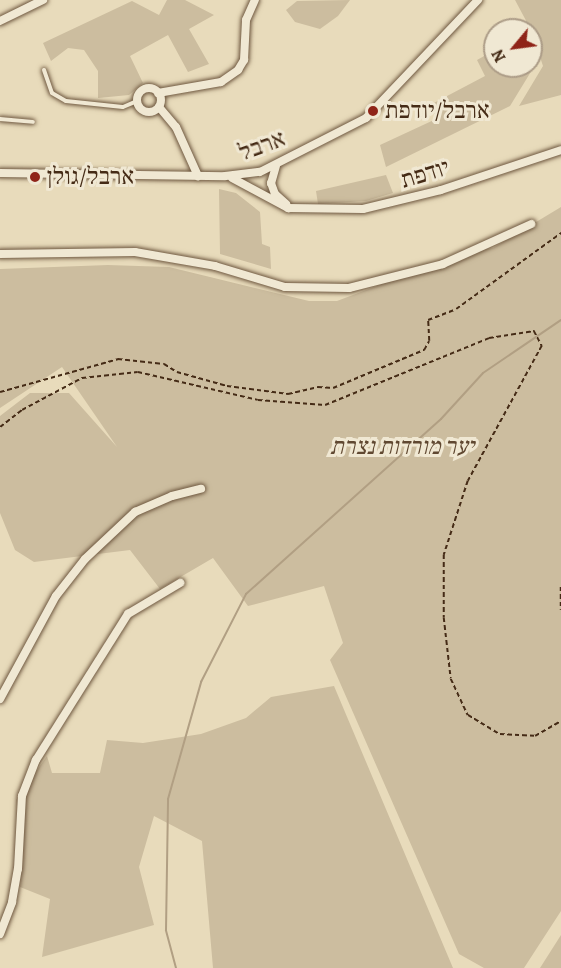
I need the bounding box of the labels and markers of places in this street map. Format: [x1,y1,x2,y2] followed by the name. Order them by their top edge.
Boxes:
[385,97,490,125] place label: ארבל/יודפת
[366,104,380,118] marker: ארבל/יודפת
[47,163,134,191] place label: ארבל/גולן
[28,170,42,184] marker: ארבל/גולן

